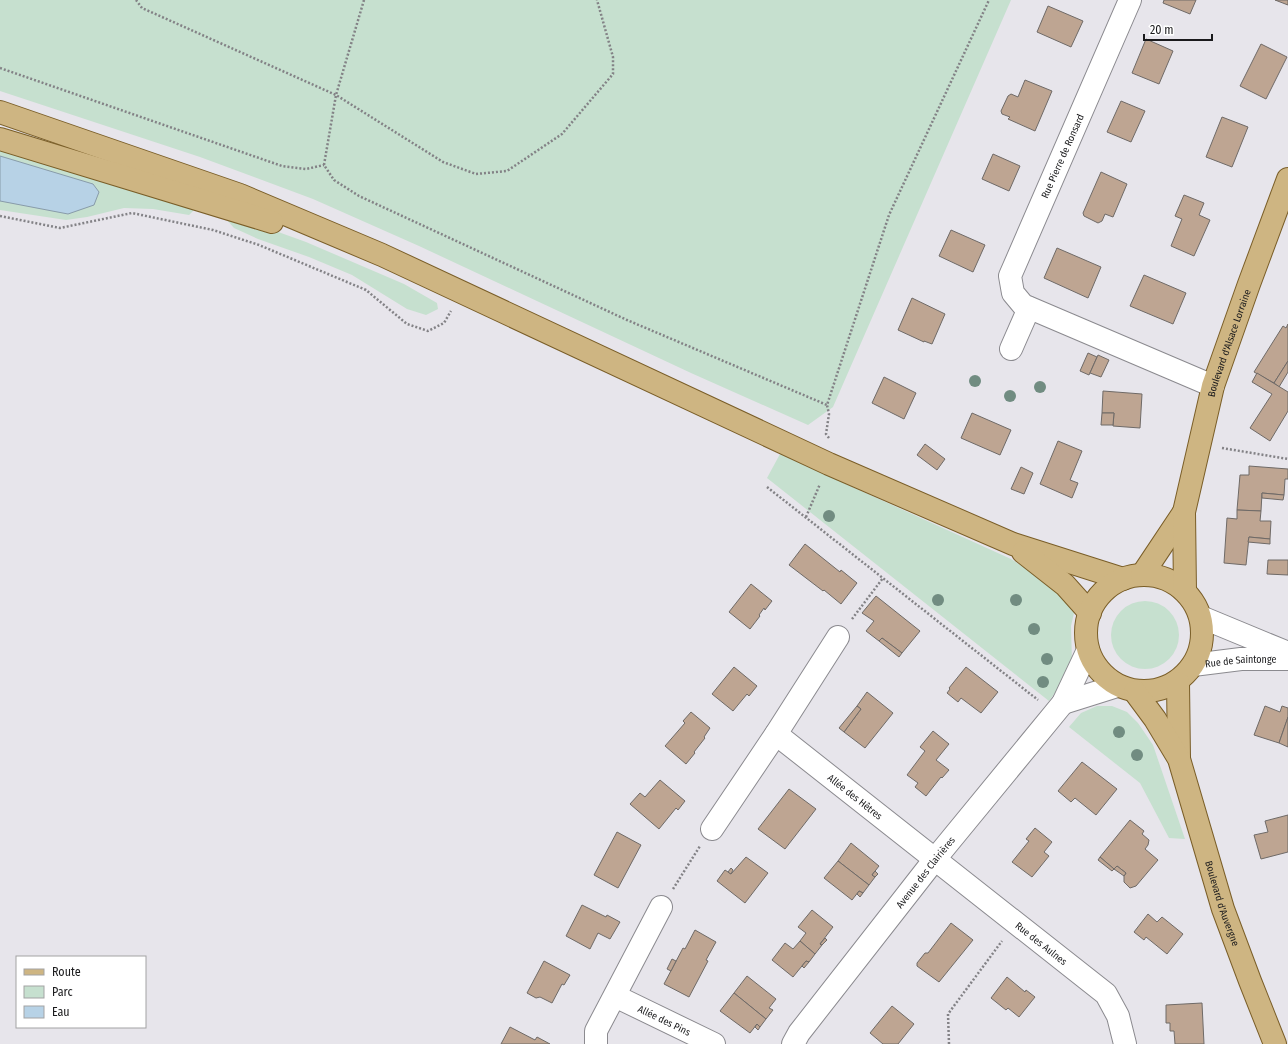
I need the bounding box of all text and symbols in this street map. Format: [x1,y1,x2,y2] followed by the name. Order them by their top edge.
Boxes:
[1144,16,1212,42] scale bar
[1150,23,1174,37] text: 20 m
[1039,112,1087,200] street label: Rue Pierre de Ronsard
[1206,288,1254,398] street label: Boulevard d'Alsace Lorraine
[1205,654,1276,670] street label: Rue de Saintonge
[825,772,885,823] street label: Allée des Hêtres
[894,835,958,911] street label: Avenue des Clairières
[1202,860,1241,948] street label: Boulevard d'Auvergne
[1013,920,1069,968] street label: Rue des Aulnes
[16,956,146,1028] legend
[52,965,81,979] text: Route
[52,985,73,999] text: Parc
[636,1003,692,1039] street label: Allée des Pins
[52,1005,70,1019] text: Eau

